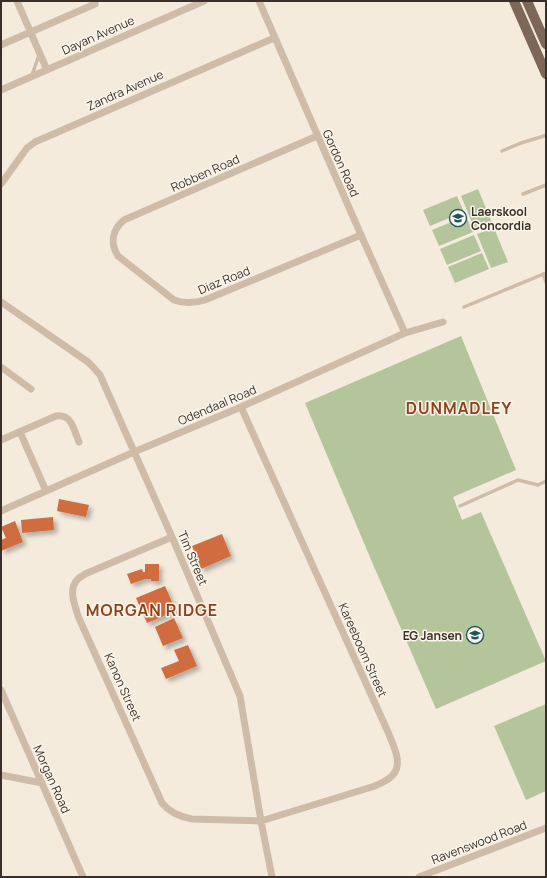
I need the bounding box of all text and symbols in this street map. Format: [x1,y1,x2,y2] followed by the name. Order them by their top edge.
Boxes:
[59,11,137,59] street label: Dayan Avenue
[84,65,166,115] street label: Zandra Avenue
[319,127,363,199] street label: Gordon Road
[168,150,242,196] street label: Robben Road
[471,203,531,234] place label: Laerskool Concordia
[448,208,468,228] school or university icon: Laerskool Concordia
[195,262,253,298] street label: Diaz Road
[175,381,259,429] street label: Odendaal Road
[406,397,512,419] district label: DUNMADLEY
[174,528,212,588] street label: Tim Street
[86,599,218,621] district label: MORGAN RIDGE
[335,600,391,700] street label: Kareeboom Street
[465,625,485,645] school or university icon: EG Jansen
[403,627,462,644] place label: EG Jansen
[100,650,146,724] street label: Kanon Street
[29,742,75,816] street label: Morgan Road
[429,816,529,868] street label: Ravenswood Road

